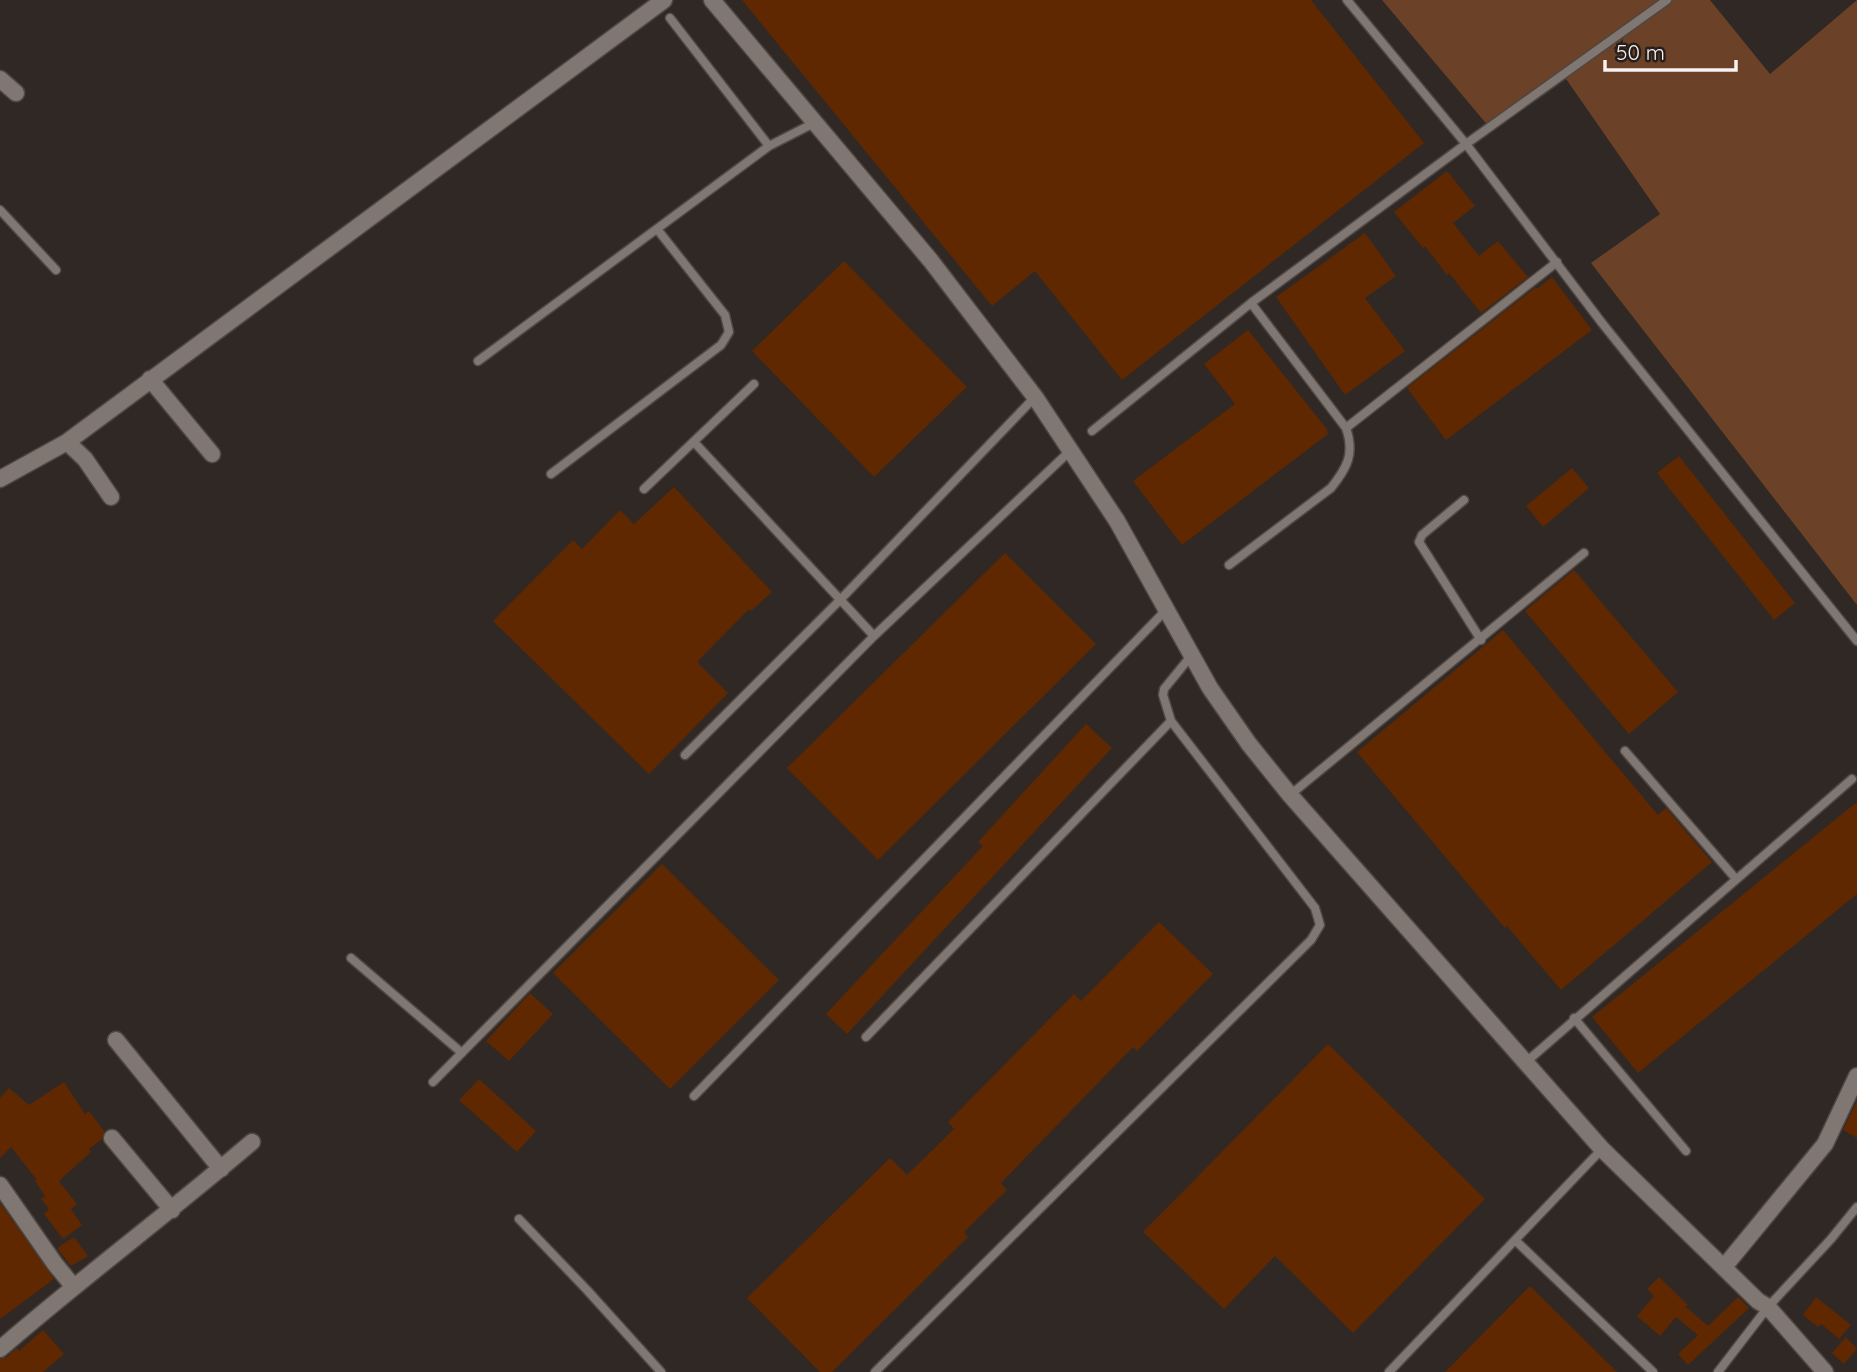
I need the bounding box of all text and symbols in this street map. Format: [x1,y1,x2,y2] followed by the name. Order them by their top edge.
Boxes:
[1605,28,1736,72] scale bar
[1616,39,1665,65] text: 50 m

